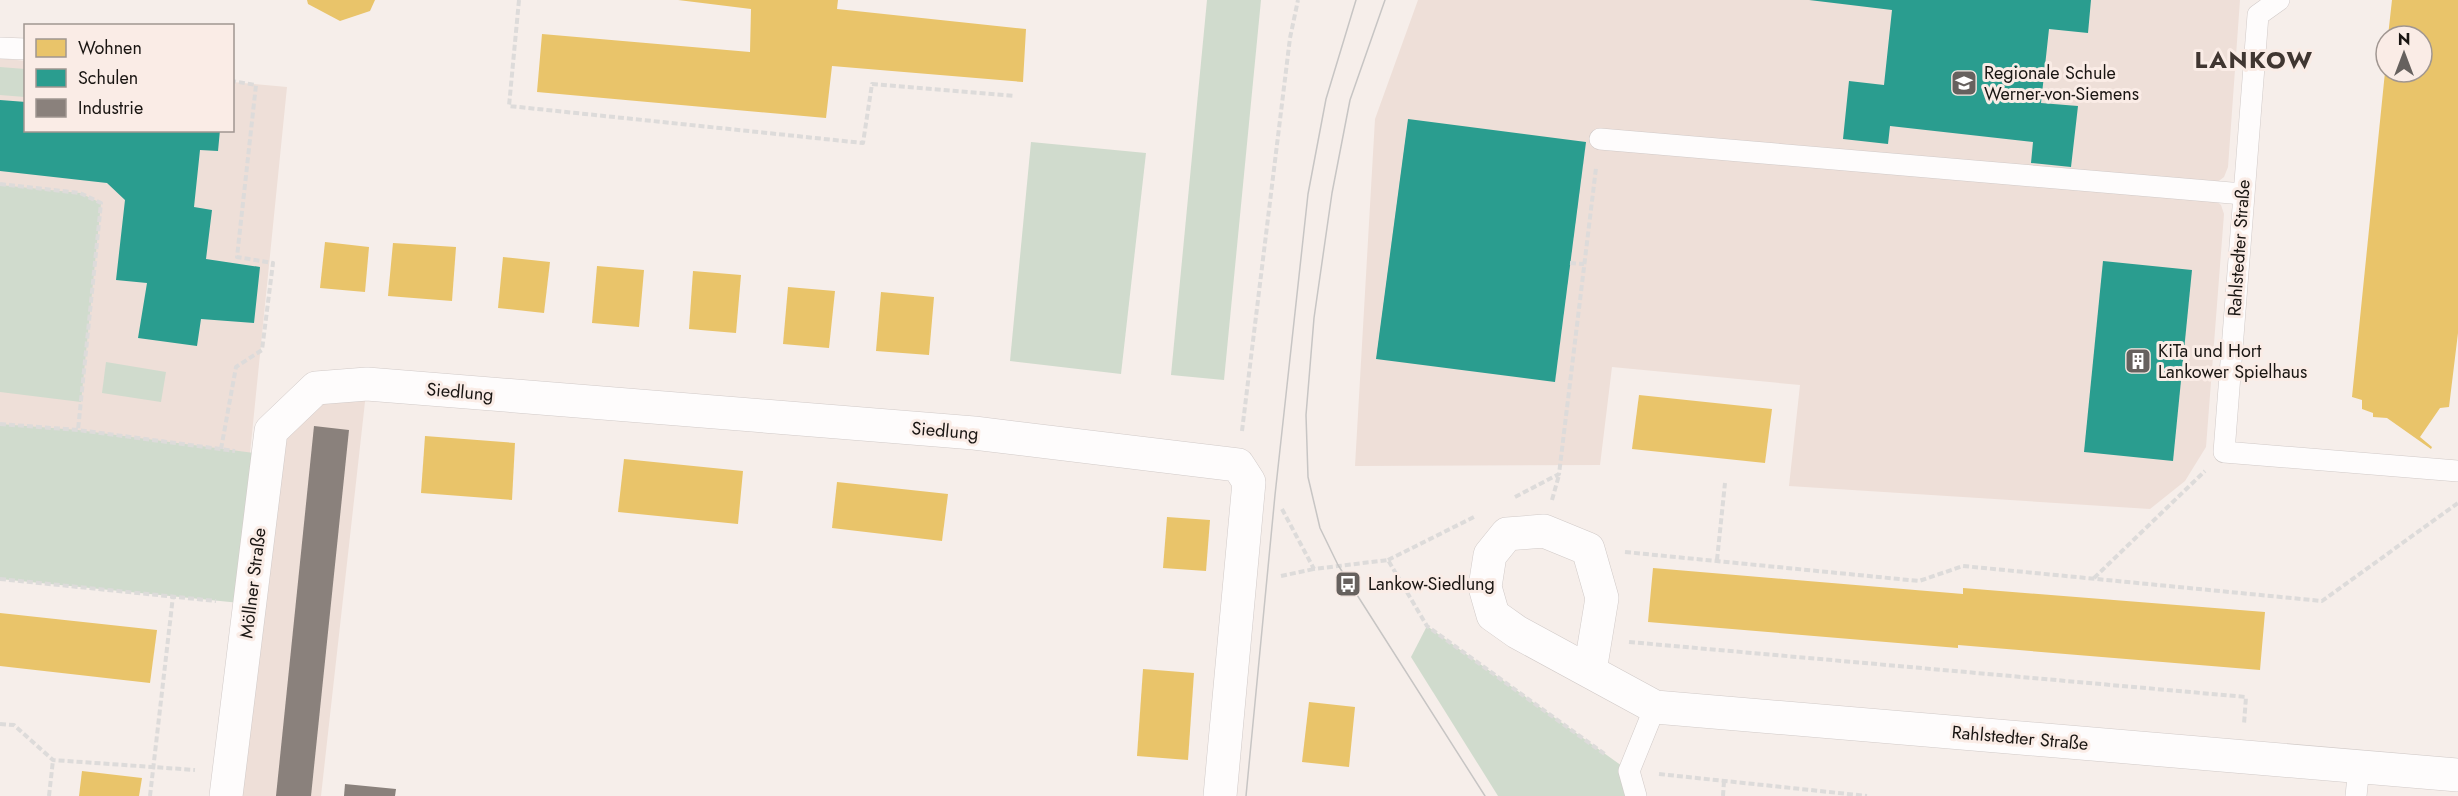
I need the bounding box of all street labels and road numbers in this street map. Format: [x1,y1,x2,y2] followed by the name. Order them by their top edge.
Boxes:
[2221,179,2257,317] street label: Rahlstedter Straße
[425,376,495,408] street label: Siedlung
[910,415,980,447] street label: Siedlung
[233,526,273,640] street label: Möllner Straße
[1951,719,2089,757] street label: Rahlstedter Straße

